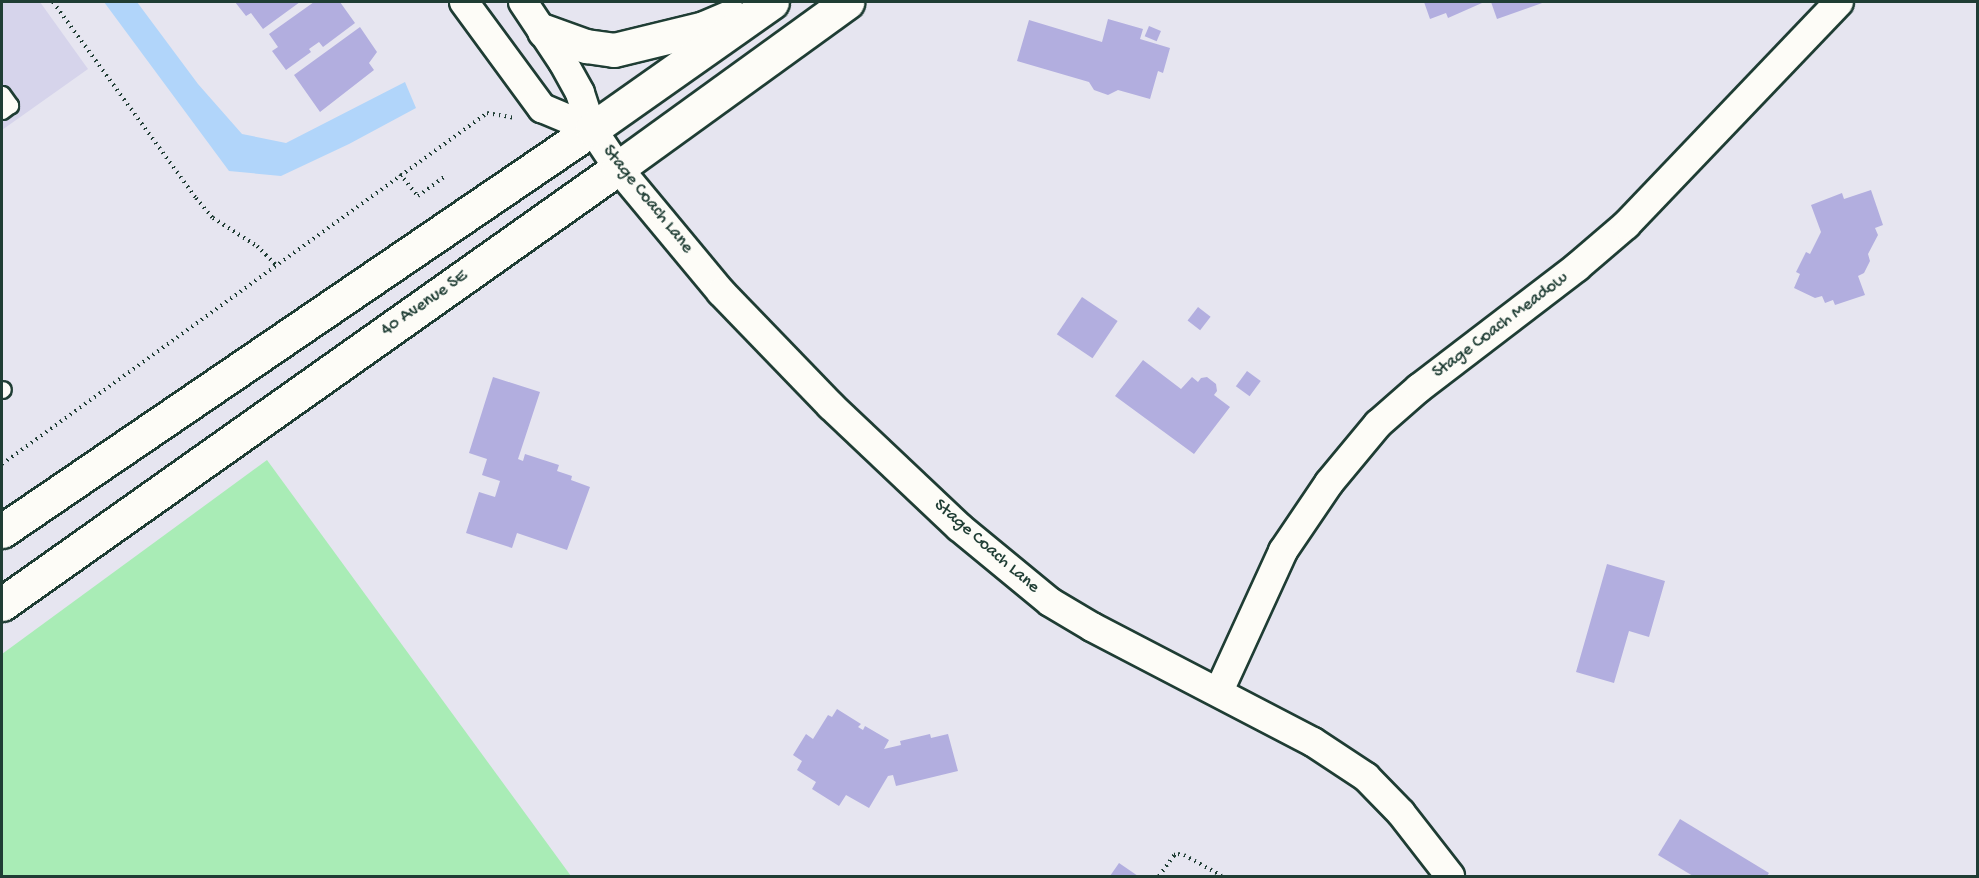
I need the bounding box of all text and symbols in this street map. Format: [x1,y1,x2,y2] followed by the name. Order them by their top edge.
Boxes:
[597,142,697,258] street label: Stage Coach Lane
[377,266,473,342] street label: 40 Avenue SE
[1429,268,1573,384] street label: Stage Coach Meadow
[929,495,1043,599] street label: Stage Coach Lane

